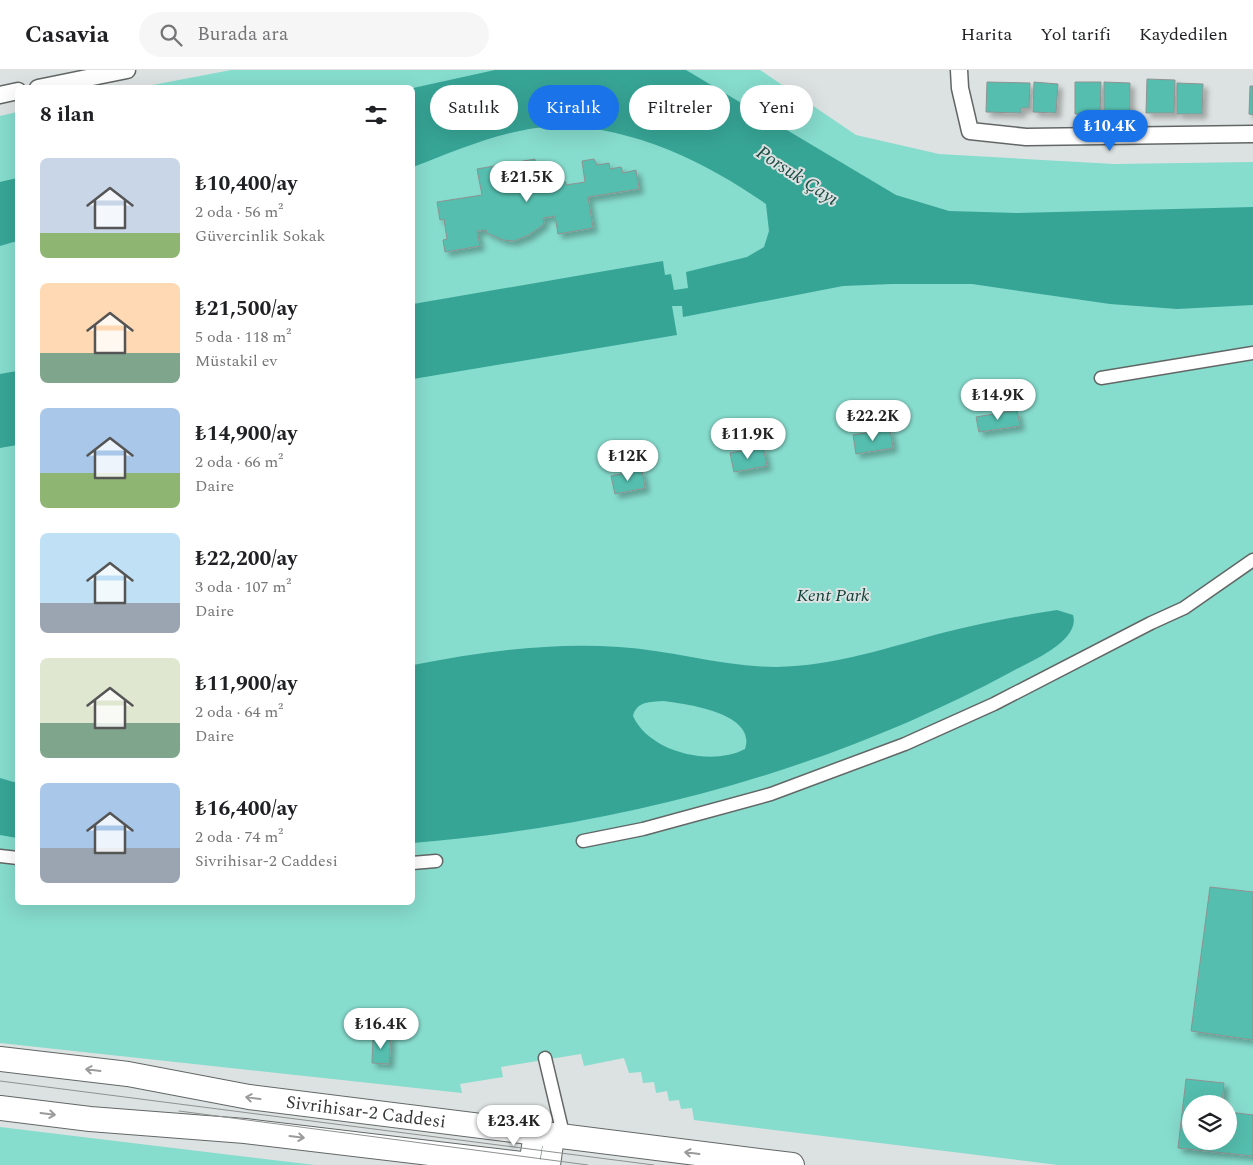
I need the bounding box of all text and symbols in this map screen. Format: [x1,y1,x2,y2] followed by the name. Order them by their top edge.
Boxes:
[139,12,489,57] search box
[25,17,109,53] text: Casavia
[197,20,288,49] text: Burada ara
[157,21,185,49] icon: search
[961,21,1012,48] text: Harita
[1040,21,1111,48] text: Yol tarifi
[1139,21,1228,48] text: Kaydedilen
[430,85,518,130] chip: Satılık
[528,85,619,130] chip: Kiralık
[629,85,730,130] chip: Filtreler
[740,85,813,130] chip: Yeni
[40,99,95,131] text: 8 ilan
[362,101,390,129] icon: filters
[1069,109,1151,152] pin: ₺10.4K
[1084,114,1136,138] text: ₺10.4K
[750,138,844,214] water label: Porsuk Çayı
[486,160,568,203] pin: ₺21.5K
[501,165,553,189] text: ₺21.5K
[195,168,297,200] text: ₺10,400/ay
[80,178,140,238] icon: home
[195,200,283,224] text: 2 oda · 56 m²
[195,224,325,248] text: Güvercinlik Sokak
[195,293,297,325] text: ₺21,500/ay
[80,303,140,363] icon: home
[195,325,291,349] text: 5 oda · 118 m²
[195,349,277,373] text: Müstakil ev
[957,378,1039,421] pin: ₺14.9K
[972,383,1024,407] text: ₺14.9K
[832,400,914,442] pin: ₺22.2K
[847,404,899,428] text: ₺22.2K
[195,418,297,450] text: ₺14,900/ay
[707,418,789,460] pin: ₺11.9K
[722,422,774,446] text: ₺11.9K
[80,428,140,488] icon: home
[598,440,658,482] pin: ₺12K
[608,444,648,468] text: ₺12K
[195,450,283,474] text: 2 oda · 66 m²
[195,474,234,498] text: Daire
[195,543,297,575] text: ₺22,200/ay
[80,553,140,613] icon: home
[195,575,291,599] text: 3 oda · 107 m²
[797,582,870,609] park label: Kent Park
[195,599,234,623] text: Daire
[195,668,297,700] text: ₺11,900/ay
[80,678,140,738] icon: home
[195,700,283,724] text: 2 oda · 64 m²
[195,724,234,748] text: Daire
[195,793,297,825] text: ₺16,400/ay
[80,803,140,863] icon: home
[195,825,283,849] text: 2 oda · 74 m²
[195,849,338,873] text: Sivrihisar-2 Caddesi
[340,1008,422,1050] pin: ₺16.4K
[355,1012,407,1036] text: ₺16.4K
[85,1065,101,1075] one-way arrow
[285,1088,447,1135] street label: Sivrihisar-2 Caddesi
[245,1092,261,1102] one-way arrow
[1182,1095,1237,1150] map controls
[1182,1095,1237,1150] button: layers
[473,1104,555,1147] pin: ₺23.4K
[40,1109,56,1119] one-way arrow
[488,1109,540,1133] text: ₺23.4K
[289,1132,305,1142] one-way arrow
[684,1148,700,1158] one-way arrow

